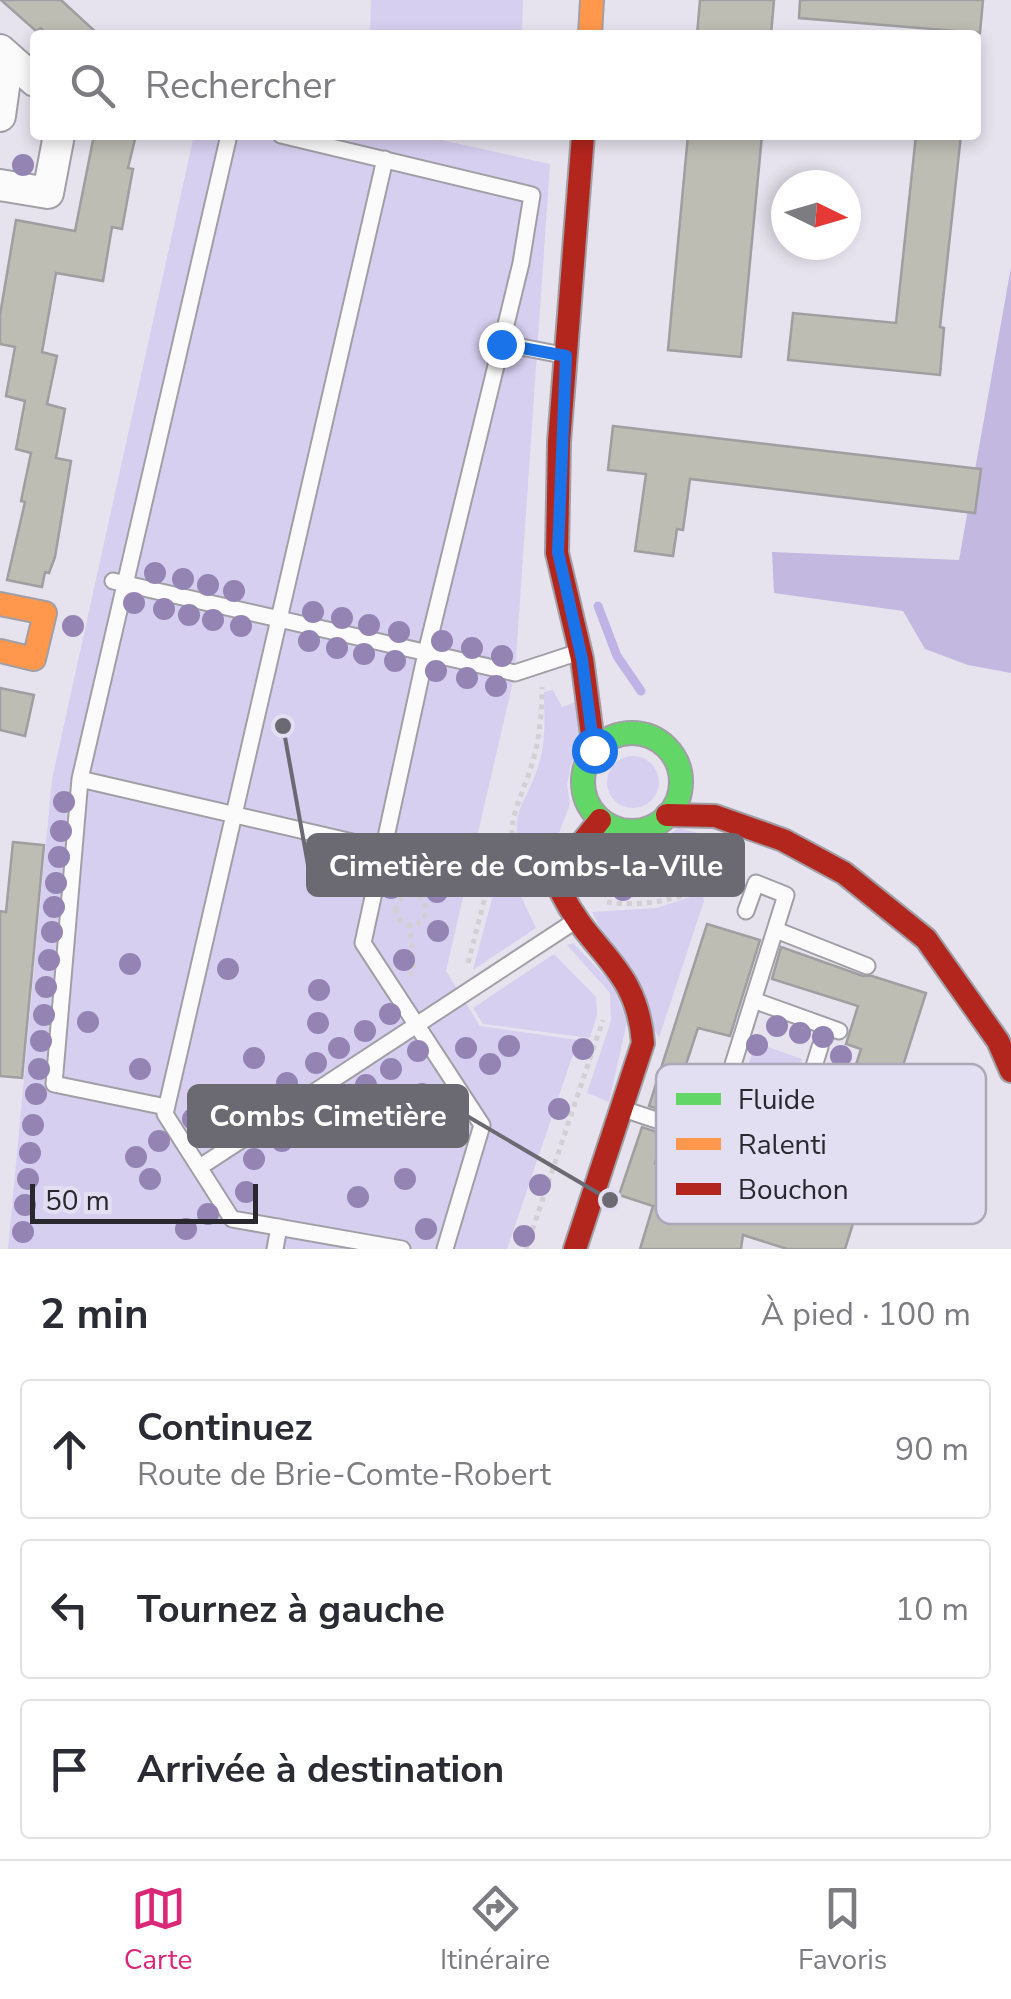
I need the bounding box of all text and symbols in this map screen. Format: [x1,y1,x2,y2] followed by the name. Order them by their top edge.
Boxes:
[30,30,981,140] search box
[65,58,120,113] icon: search
[145,60,336,111] text: Rechercher
[771,170,861,260] north arrow
[479,322,525,368] route end
[572,728,618,774] route start
[308,835,743,895] callout: Cimetière de Combs-la-Ville
[329,846,723,887] text: Cimetière de Combs-la-Ville
[656,1064,986,1224] legend
[738,1081,815,1119] text: Fluide
[189,1086,467,1146] callout: Combs Cimetière
[209,1096,447,1137] text: Combs Cimetière
[738,1126,827,1164] text: Ralenti
[738,1171,849,1209] text: Bouchon
[30,1179,258,1224] scale bar
[45,1182,110,1220] text: 50 m
[40,1286,149,1343] text: 2 min
[761,1293,971,1336] text: À pied · 100 m
[137,1402,312,1453] text: Continuez
[42,1422,97,1477] icon: ahead
[895,1428,969,1471] text: 90 m
[137,1453,551,1496] text: Route de Brie-Comte-Robert
[42,1582,97,1637] icon: left
[137,1584,445,1635] text: Tournez à gauche
[895,1588,969,1631] text: 10 m
[42,1742,97,1797] icon: arrive
[137,1744,504,1795] text: Arrivée à destination
[124,1881,192,1979] tab: Carte
[440,1881,550,1979] tab: Itinéraire
[798,1881,887,1979] tab: Favoris

